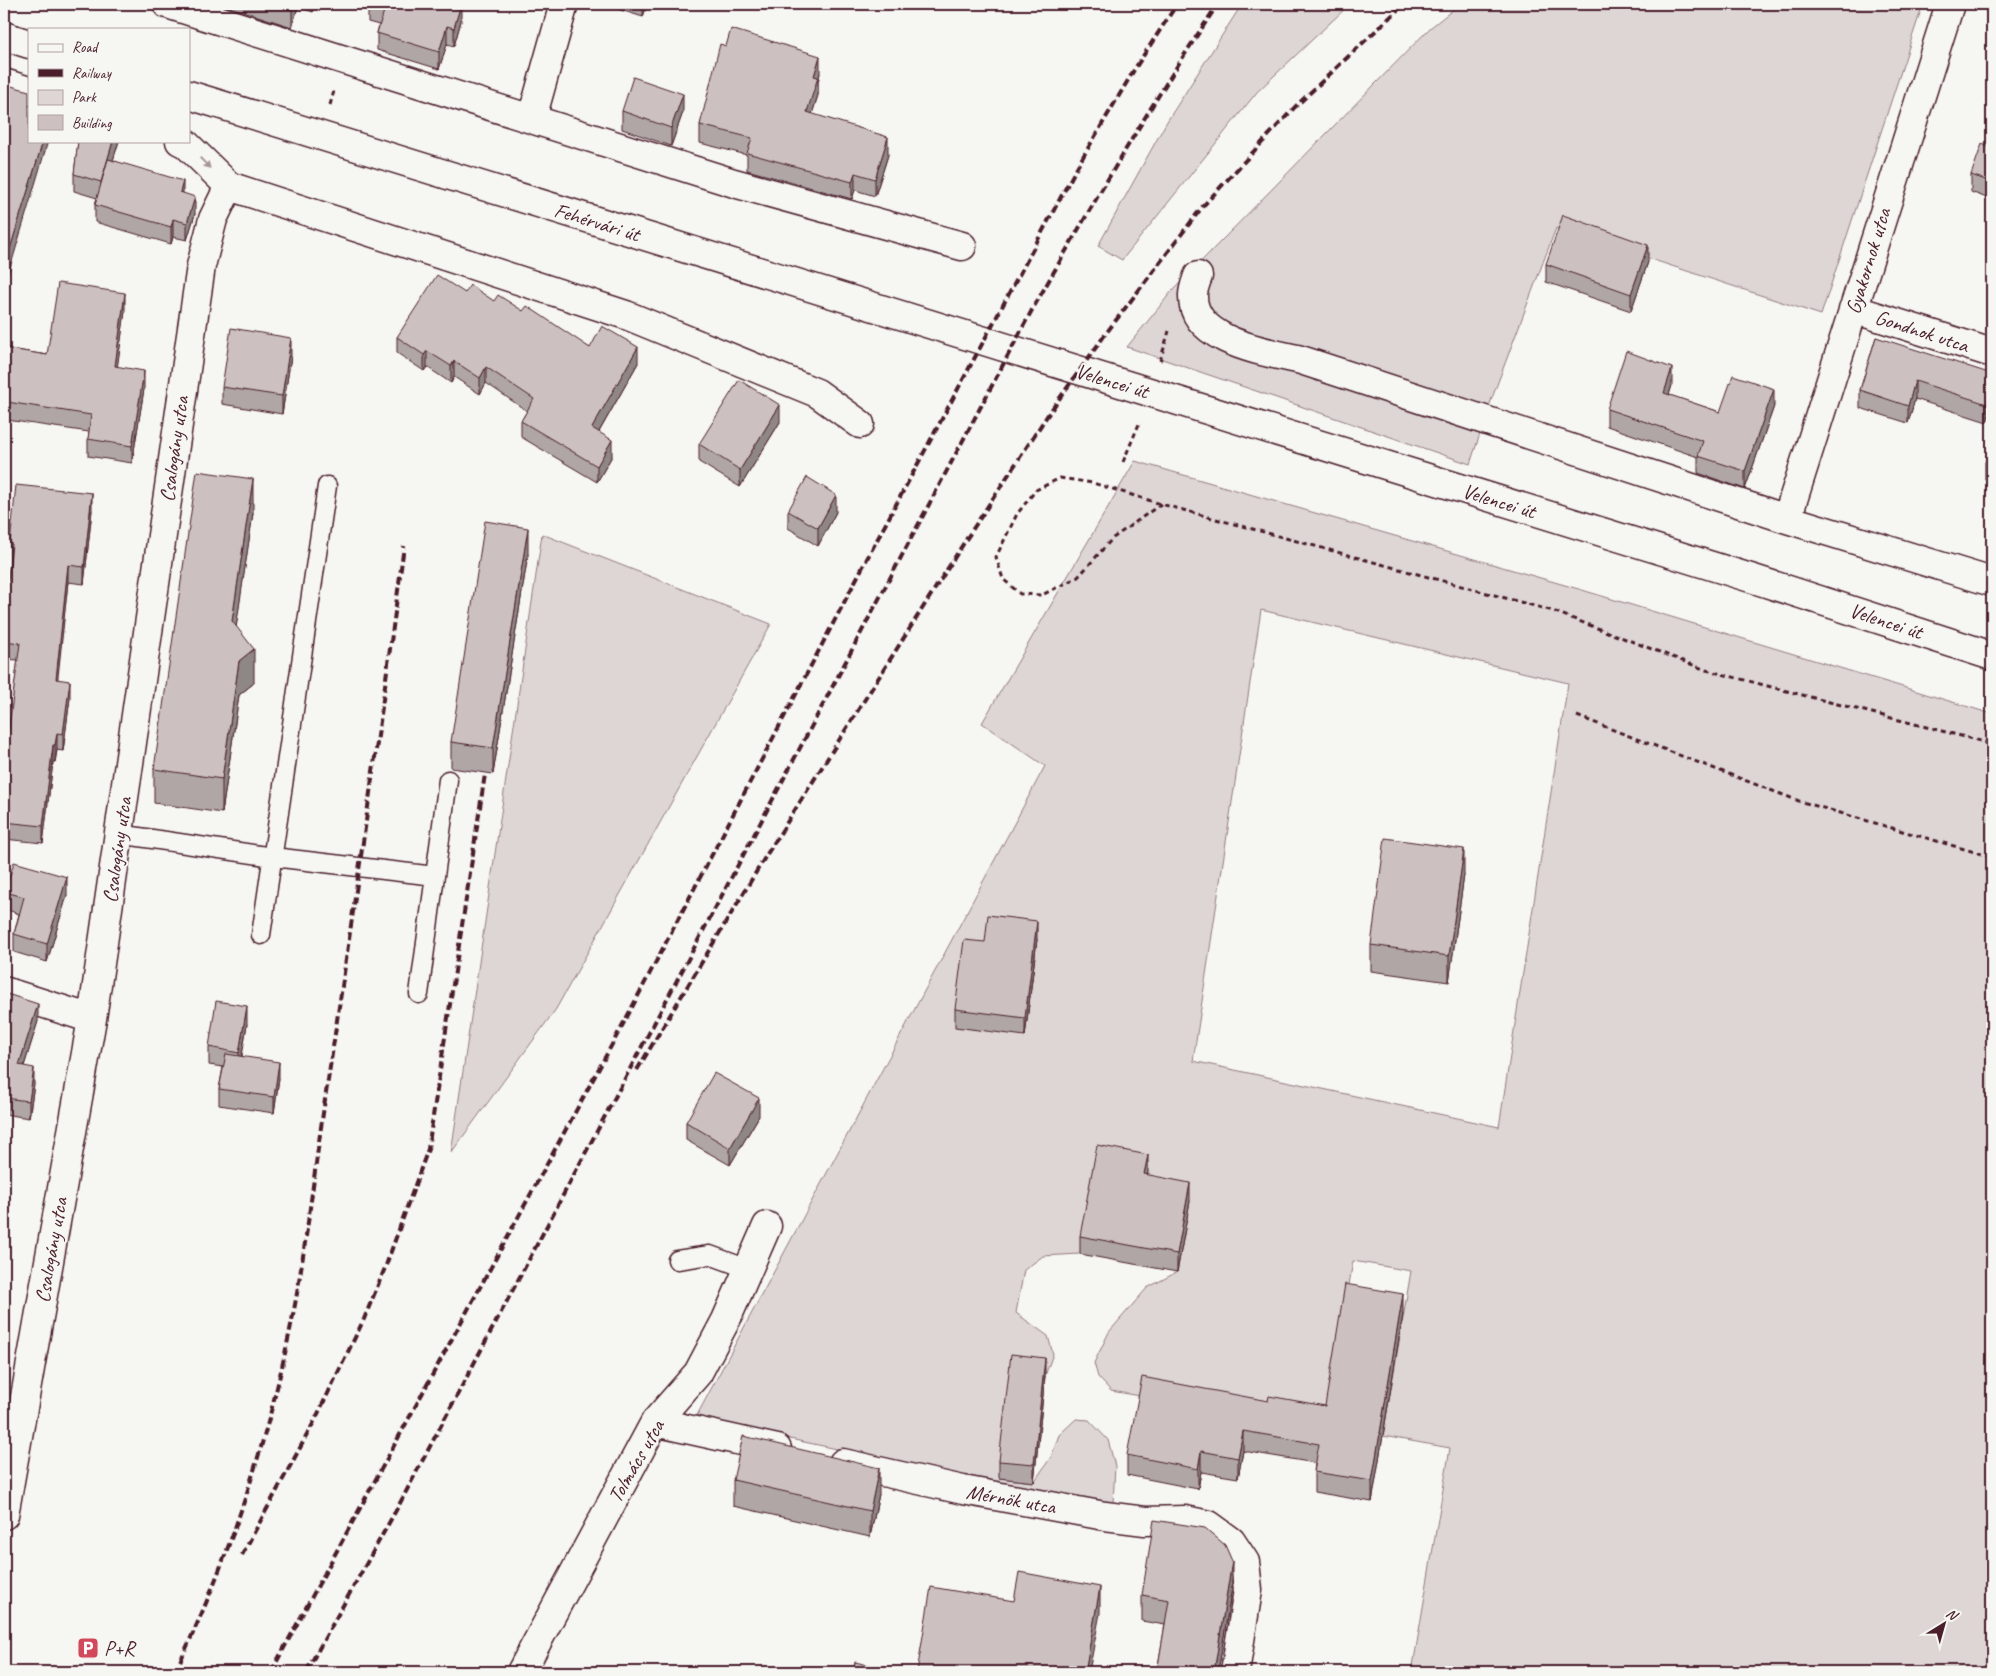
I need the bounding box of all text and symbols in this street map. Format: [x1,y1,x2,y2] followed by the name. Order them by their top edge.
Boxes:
[28,28,190,142] legend
[72,38,99,57] text: Road
[72,64,113,83] text: Railway
[72,88,97,107] text: Park
[72,114,112,133] text: Building
[199,157,211,169] one-way arrow
[551,197,645,248] street label: Fehérvári út
[1840,203,1897,317] street label: Gyakornok utca
[1872,304,1974,359] street label: Gondnok utca
[1072,358,1154,405] street label: Velencei út
[154,393,194,503] street label: Csalogány utca
[1459,478,1541,525] street label: Velencei út
[1846,597,1928,646] street label: Velencei út
[97,794,137,904] street label: Csalogány utca
[29,1194,73,1304] street label: Csalogány utca
[602,1414,671,1507] street label: Tolmács utca
[964,1478,1059,1520] street label: Mérnök utca
[1918,1598,1968,1648] north arrow
[1943,1605,1962,1625] text: N
[104,1635,137,1661] place label: P+R
[76,1636,100,1660] parking icon: P+R

